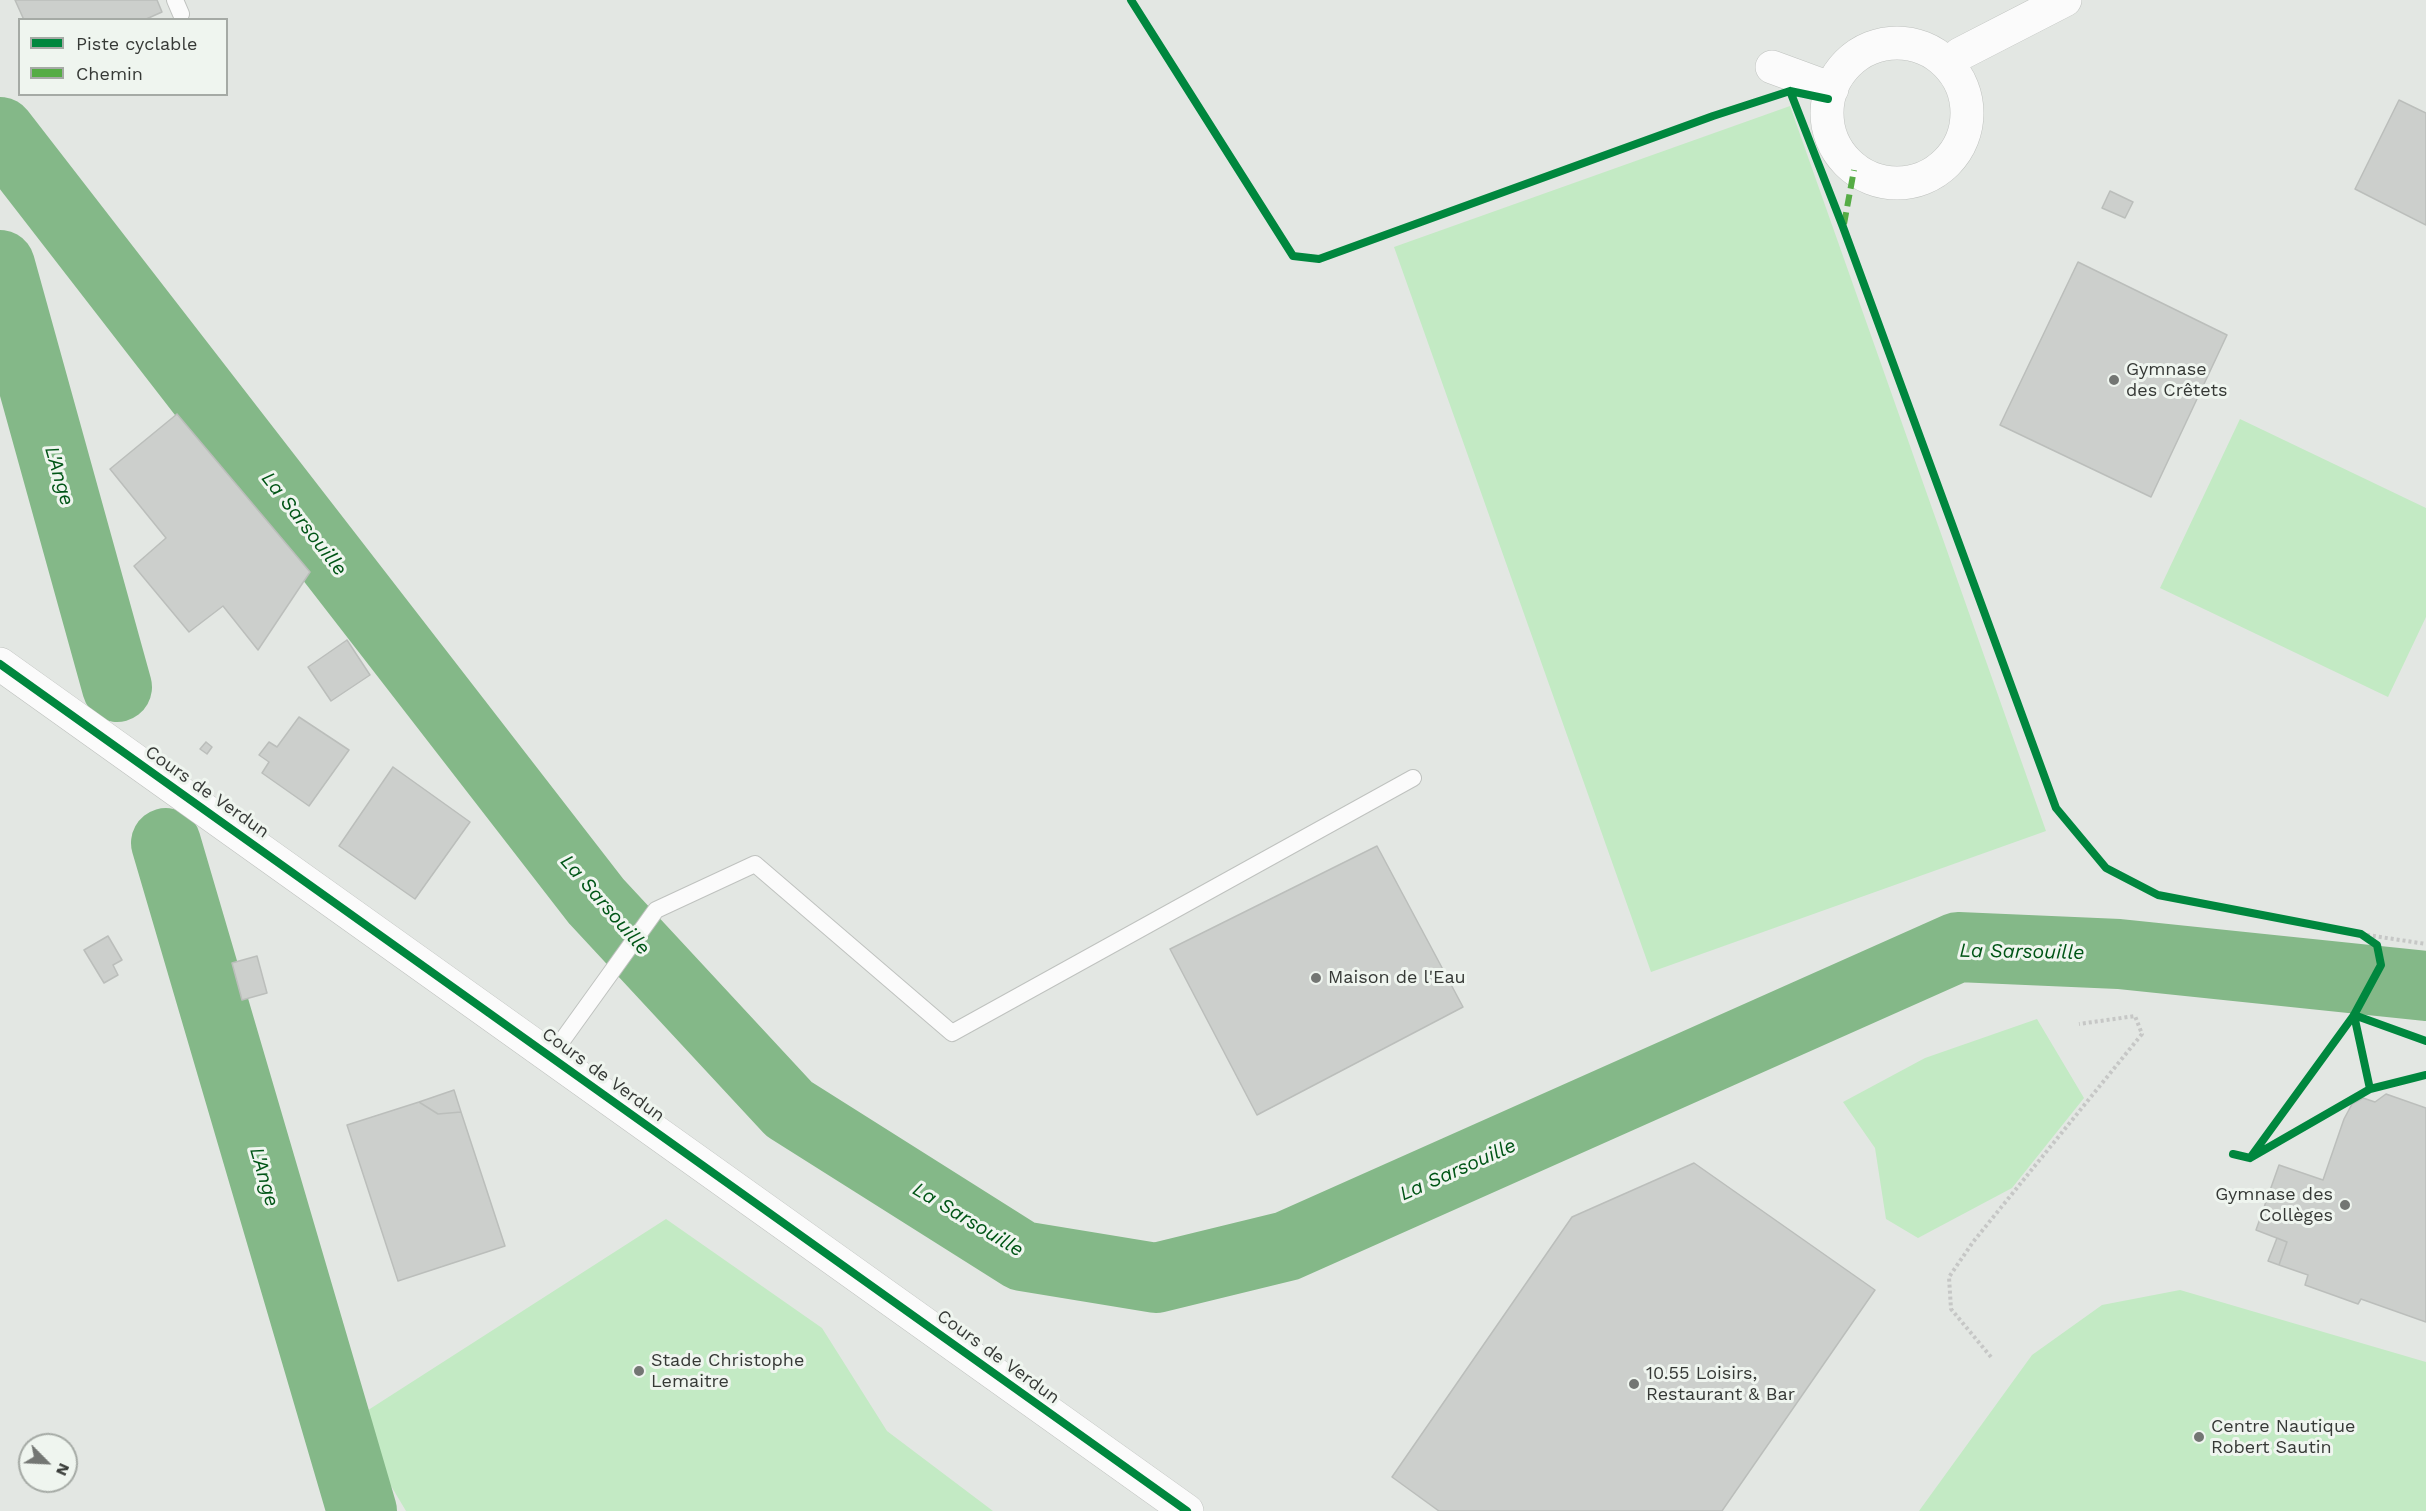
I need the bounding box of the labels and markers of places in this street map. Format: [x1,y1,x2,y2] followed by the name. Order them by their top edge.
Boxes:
[2126,359,2228,401] place label: Gymnase des Crêtets
[2107,373,2121,387] marker: Gymnase des Crêtets
[1328,967,1466,989] place label: Maison de l'Eau
[1309,971,1323,985] marker: Maison de l'Eau
[2215,1184,2333,1226] place label: Gymnase des Collèges
[2338,1198,2352,1212] marker: Gymnase des Collèges
[651,1350,804,1392] place label: Stade Christophe Lemaitre
[1646,1363,1795,1406] place label: 10.55 Loisirs, Restaurant & Bar
[632,1364,646,1378] marker: Stade Christophe Lemaitre
[1627,1377,1641,1391] marker: 10.55 Loisirs, Restaurant & Bar
[2211,1416,2355,1458] place label: Centre Nautique Robert Sautin
[2192,1430,2206,1444] marker: Centre Nautique Robert Sautin

